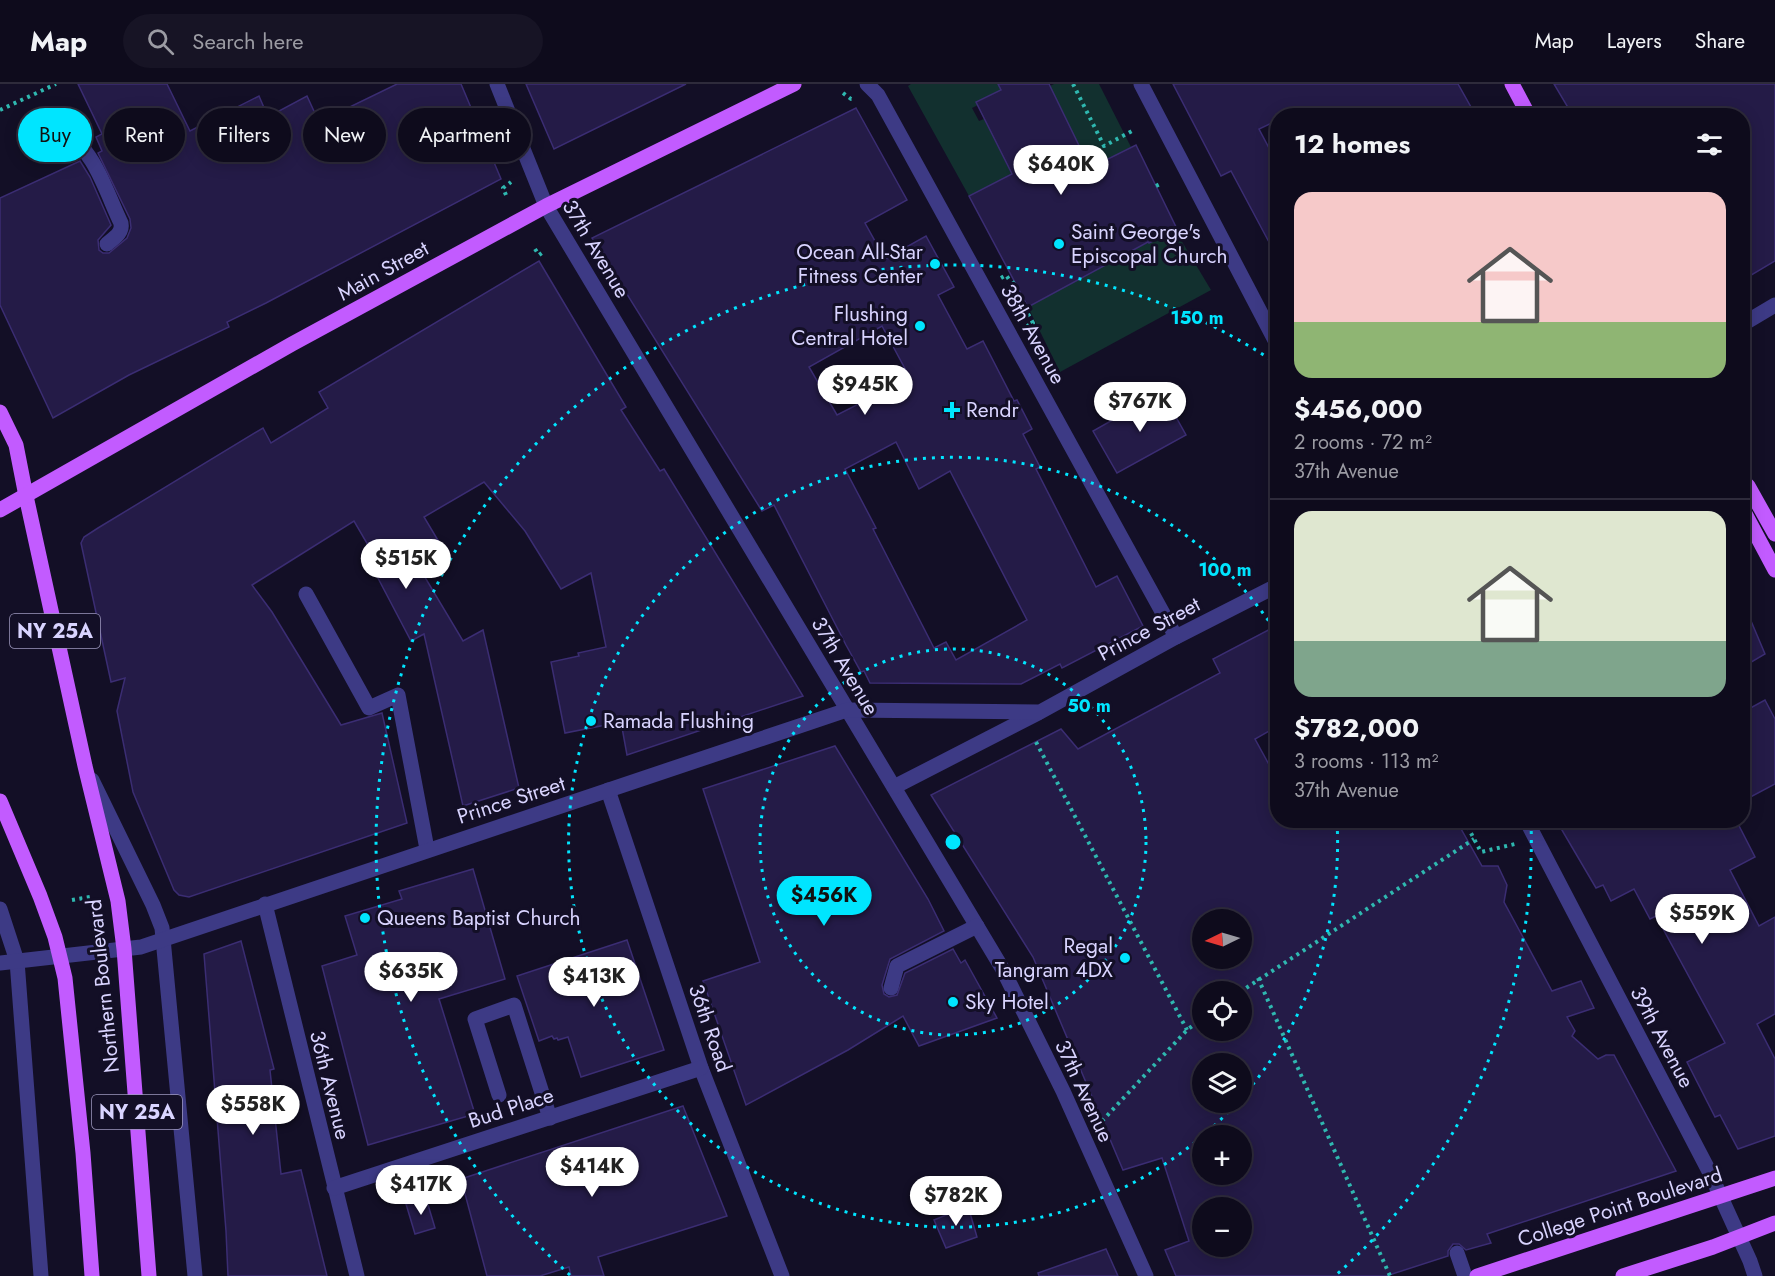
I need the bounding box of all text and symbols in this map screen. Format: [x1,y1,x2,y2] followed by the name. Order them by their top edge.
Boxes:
[123,14,543,68] search box
[30,21,87,62] text: Map
[144,25,177,58] icon: search
[192,25,304,57] text: Search here
[1535,26,1574,56] text: Map
[1607,26,1662,56] text: Layers
[1695,26,1745,56] text: Share
[18,108,92,162] chip: Buy
[104,108,185,162] chip: Rent
[197,108,291,162] chip: Filters
[303,108,386,162] chip: New
[398,108,531,162] chip: Apartment
[1294,125,1410,163] text: 12 homes
[1693,128,1726,161] icon: filters
[1019,145,1103,196] pin: $640K
[1028,150,1095,179] text: $640K
[555,194,637,304] street label: 37th Avenue
[1071,217,1228,271] place label: Saint George's Episcopal Church
[1456,231,1564,339] icon: home
[332,234,434,308] street label: Main Street
[796,237,924,291] place label: Ocean All-Star Fitness Center
[1052,237,1066,251] marker: Saint George's Episcopal Church
[928,257,942,271] marker: Ocean All-Star Fitness Center
[993,278,1073,390] street label: 38th Avenue
[791,299,908,353] place label: Flushing Central Hotel
[1171,305,1223,331] text: 150 m
[913,319,927,333] marker: Flushing Central Hotel
[823,365,907,416] pin: $945K
[832,370,898,399] text: $945K
[1098,382,1182,433] pin: $767K
[1108,387,1172,416] text: $767K
[1294,390,1423,428] text: $456,000
[966,395,1020,425] place label: Rendr
[943,401,961,419] marker: Rendr
[1294,428,1432,457] text: 2 rooms · 72 m²
[1294,457,1399,486] text: 37th Avenue
[364,539,448,590] pin: $515K
[375,544,437,573] text: $515K
[1456,550,1564,658] icon: home
[1198,557,1252,583] text: 100 m
[1092,589,1206,669] street label: Prince Street
[804,611,886,721] street label: 37th Avenue
[10,614,100,648] road number: NY 25A
[1067,693,1111,719] text: 50 m
[603,706,754,736] place label: Ramada Flushing
[1294,709,1419,747] text: $782,000
[584,714,598,728] marker: Ramada Flushing
[1294,747,1438,776] text: 3 rooms · 113 m²
[453,768,569,832] street label: Prince Street
[1294,776,1399,805] text: 37th Avenue
[943,832,963,852] centre of rings
[782,876,866,927] pin: $456K
[791,881,857,910] text: $456K
[1660,894,1744,945] pin: $559K
[79,898,127,1074] street label: Northern Boulevard
[1669,899,1735,928] text: $559K
[377,903,581,933] place label: Queens Baptist Church
[1192,909,1252,969] north arrow
[1192,909,1252,1257] map controls
[358,911,372,925] marker: Queens Baptist Church
[995,931,1113,985] place label: Regal Tangram 4DX
[1118,951,1132,965] marker: Regal Tangram 4DX
[369,952,453,1003] pin: $635K
[378,957,444,986] text: $635K
[552,957,636,1008] pin: $413K
[563,962,625,991] text: $413K
[681,980,739,1076] street label: 36th Road
[1192,981,1252,1041] button: locate
[1623,981,1701,1093] street label: 39th Avenue
[965,987,1049,1017] place label: Sky Hotel
[946,995,960,1009] marker: Sky Hotel
[302,1027,358,1143] street label: 36th Avenue
[1047,1035,1121,1147] street label: 37th Avenue
[1192,1053,1252,1113] button: layers
[464,1080,558,1136] street label: Bud Place
[211,1085,295,1136] pin: $558K
[221,1090,285,1119] text: $558K
[92,1095,182,1129] road number: NY 25A
[1192,1125,1252,1185] button: +
[550,1147,634,1198] pin: $414K
[560,1152,624,1181] text: $414K
[1514,1160,1726,1254] street label: College Point Boulevard
[379,1165,463,1216] pin: $417K
[390,1170,452,1199] text: $417K
[914,1176,998,1227] pin: $782K
[924,1181,988,1210] text: $782K
[1192,1197,1252,1257] button: −

